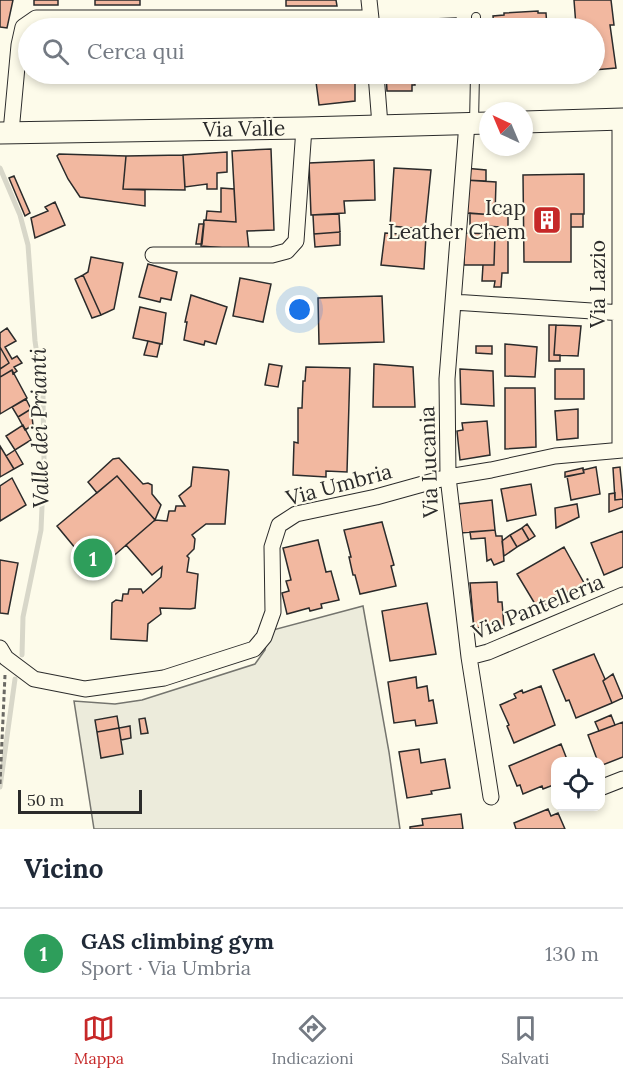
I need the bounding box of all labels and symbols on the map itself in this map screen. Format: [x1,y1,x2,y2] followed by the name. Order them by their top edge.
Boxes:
[479,102,533,156] north arrow
[202,114,285,143] street label: Via Valle
[388,194,526,245] place label: Icap Leather Chem
[531,204,563,236] building icon: Icap Leather Chem
[584,240,611,329] street label: Via Lazio
[285,295,314,324] your location
[24,348,54,508] water label: Valle dei Prianti
[413,406,444,519] street label: Via Lucania
[282,457,395,512] street label: Via Umbria
[74,536,112,580] pin: 1
[467,568,608,646] street label: Via Pantelleria
[18,787,142,814] scale bar

